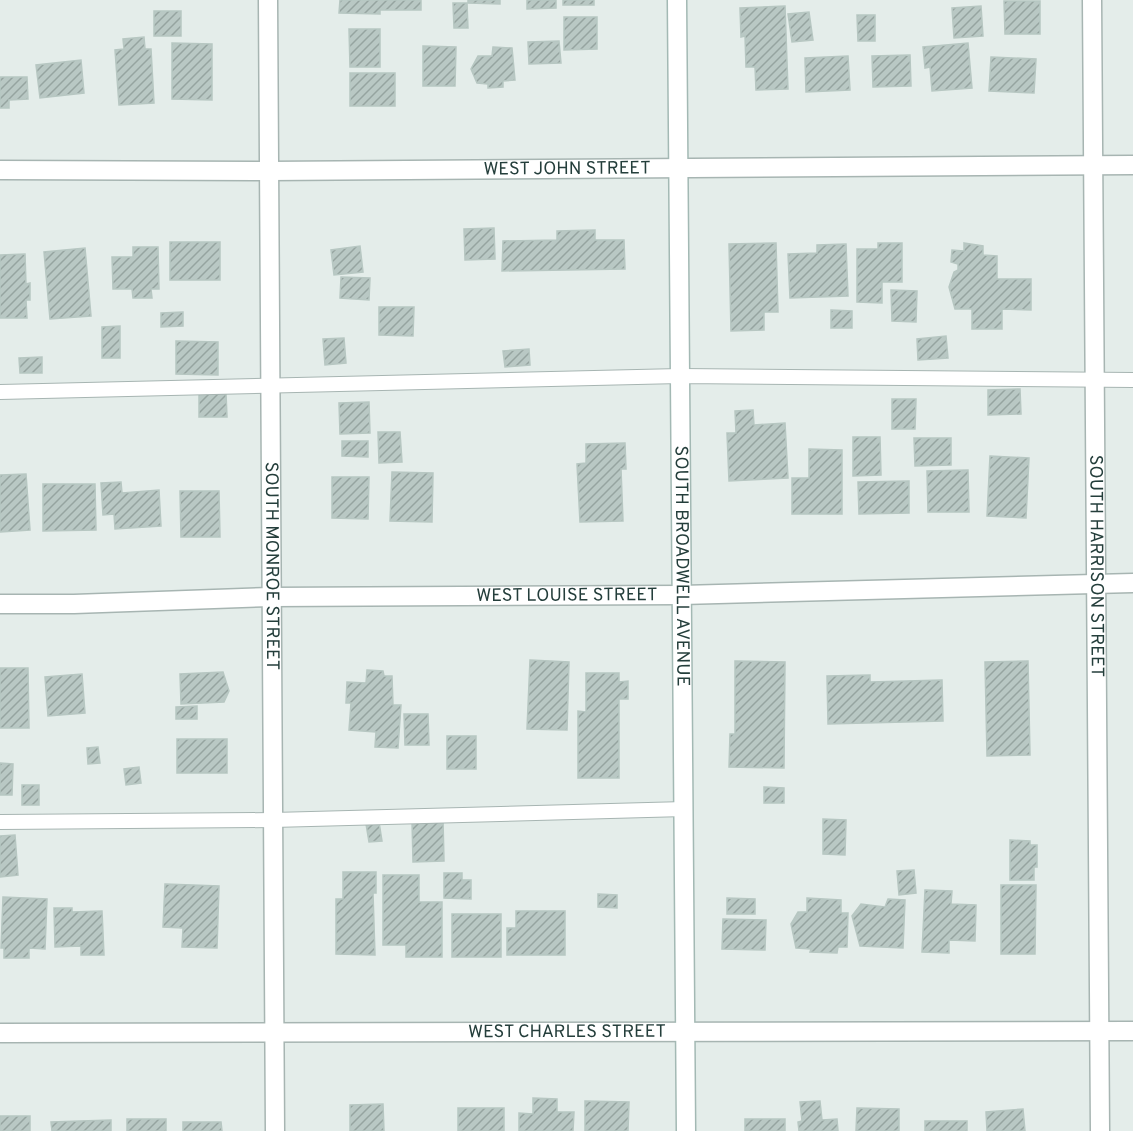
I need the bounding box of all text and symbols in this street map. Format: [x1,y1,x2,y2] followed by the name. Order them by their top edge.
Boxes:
[483,157,651,181] street label: WEST JOHN STREET
[669,445,694,686] street label: SOUTH BROADWELL AVENUE
[1084,455,1108,677] street label: SOUTH HARRISON STREET
[259,462,284,670] street label: SOUTH MONROE STREET
[476,584,658,608] street label: WEST LOUISE STREET
[468,1020,666,1044] street label: WEST CHARLES STREET

